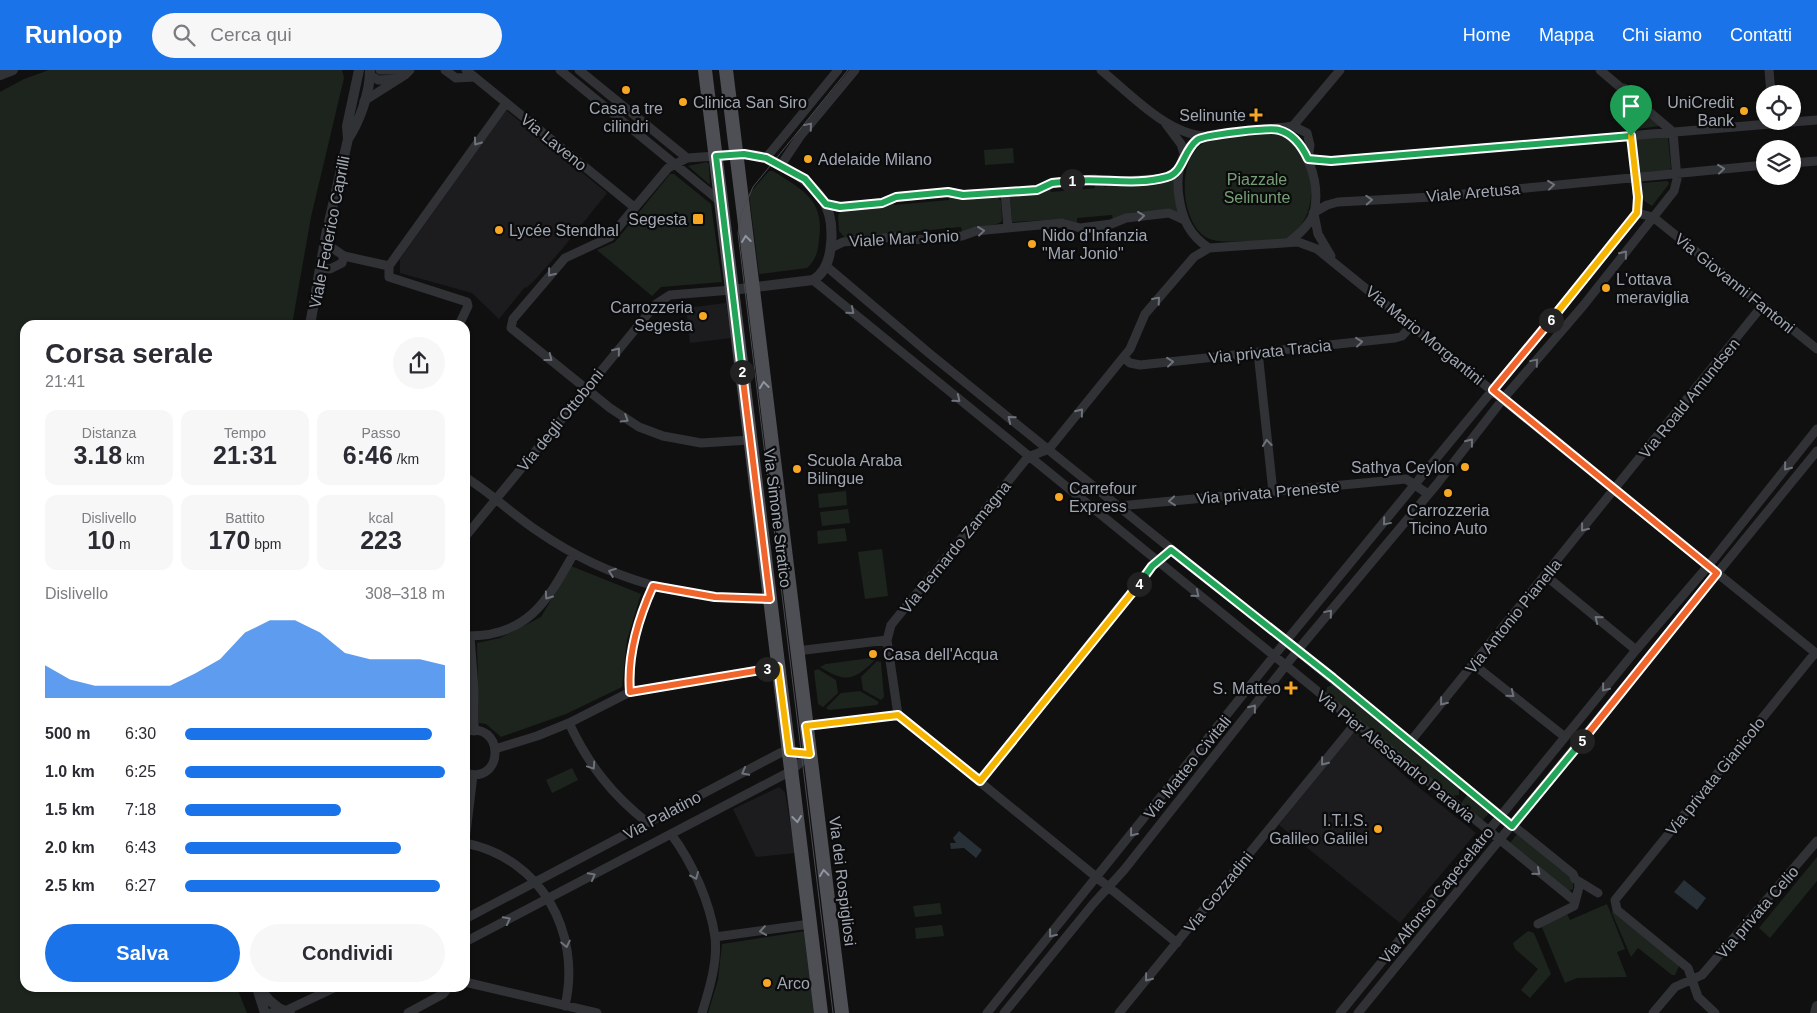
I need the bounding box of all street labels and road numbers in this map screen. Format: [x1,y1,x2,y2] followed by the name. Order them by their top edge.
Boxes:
[517,111,590,174] street label: Via Laveno
[306,154,353,310] street label: Viale Federico Caprilli
[1425,180,1521,205] street label: Viale Aretusa
[849,227,959,250] street label: Viale Mar Jonio
[1672,230,1798,337] street label: Via Giovanni Fantoni
[1362,283,1487,388] street label: Via Mario Morgantini
[1636,335,1743,462] street label: Via Roald Amundsen
[1208,337,1332,366] street label: Via privata Tracia
[514,366,607,475] street label: Via degli Ottoboni
[761,447,794,589] street label: Via Simone Stratico
[897,478,1014,617] street label: Via Bernardo Zamagna
[1196,478,1341,507] street label: Via privata Preneste
[1462,556,1565,677] street label: Via Antonio Pianella
[1313,687,1478,825] street label: Via Pier Alessandro Paravia
[1141,712,1234,822] street label: Via Matteo Civitali
[1663,714,1768,839] street label: Via privata Gianicolo
[621,788,704,843] street label: Via Palatino
[826,815,859,947] street label: Via dei Rospigliosi
[1376,824,1497,967] street label: Via Alfonso Capecelatro
[1181,849,1256,936] street label: Via Gozzadini
[1713,863,1802,962] street label: Via privata Celio

